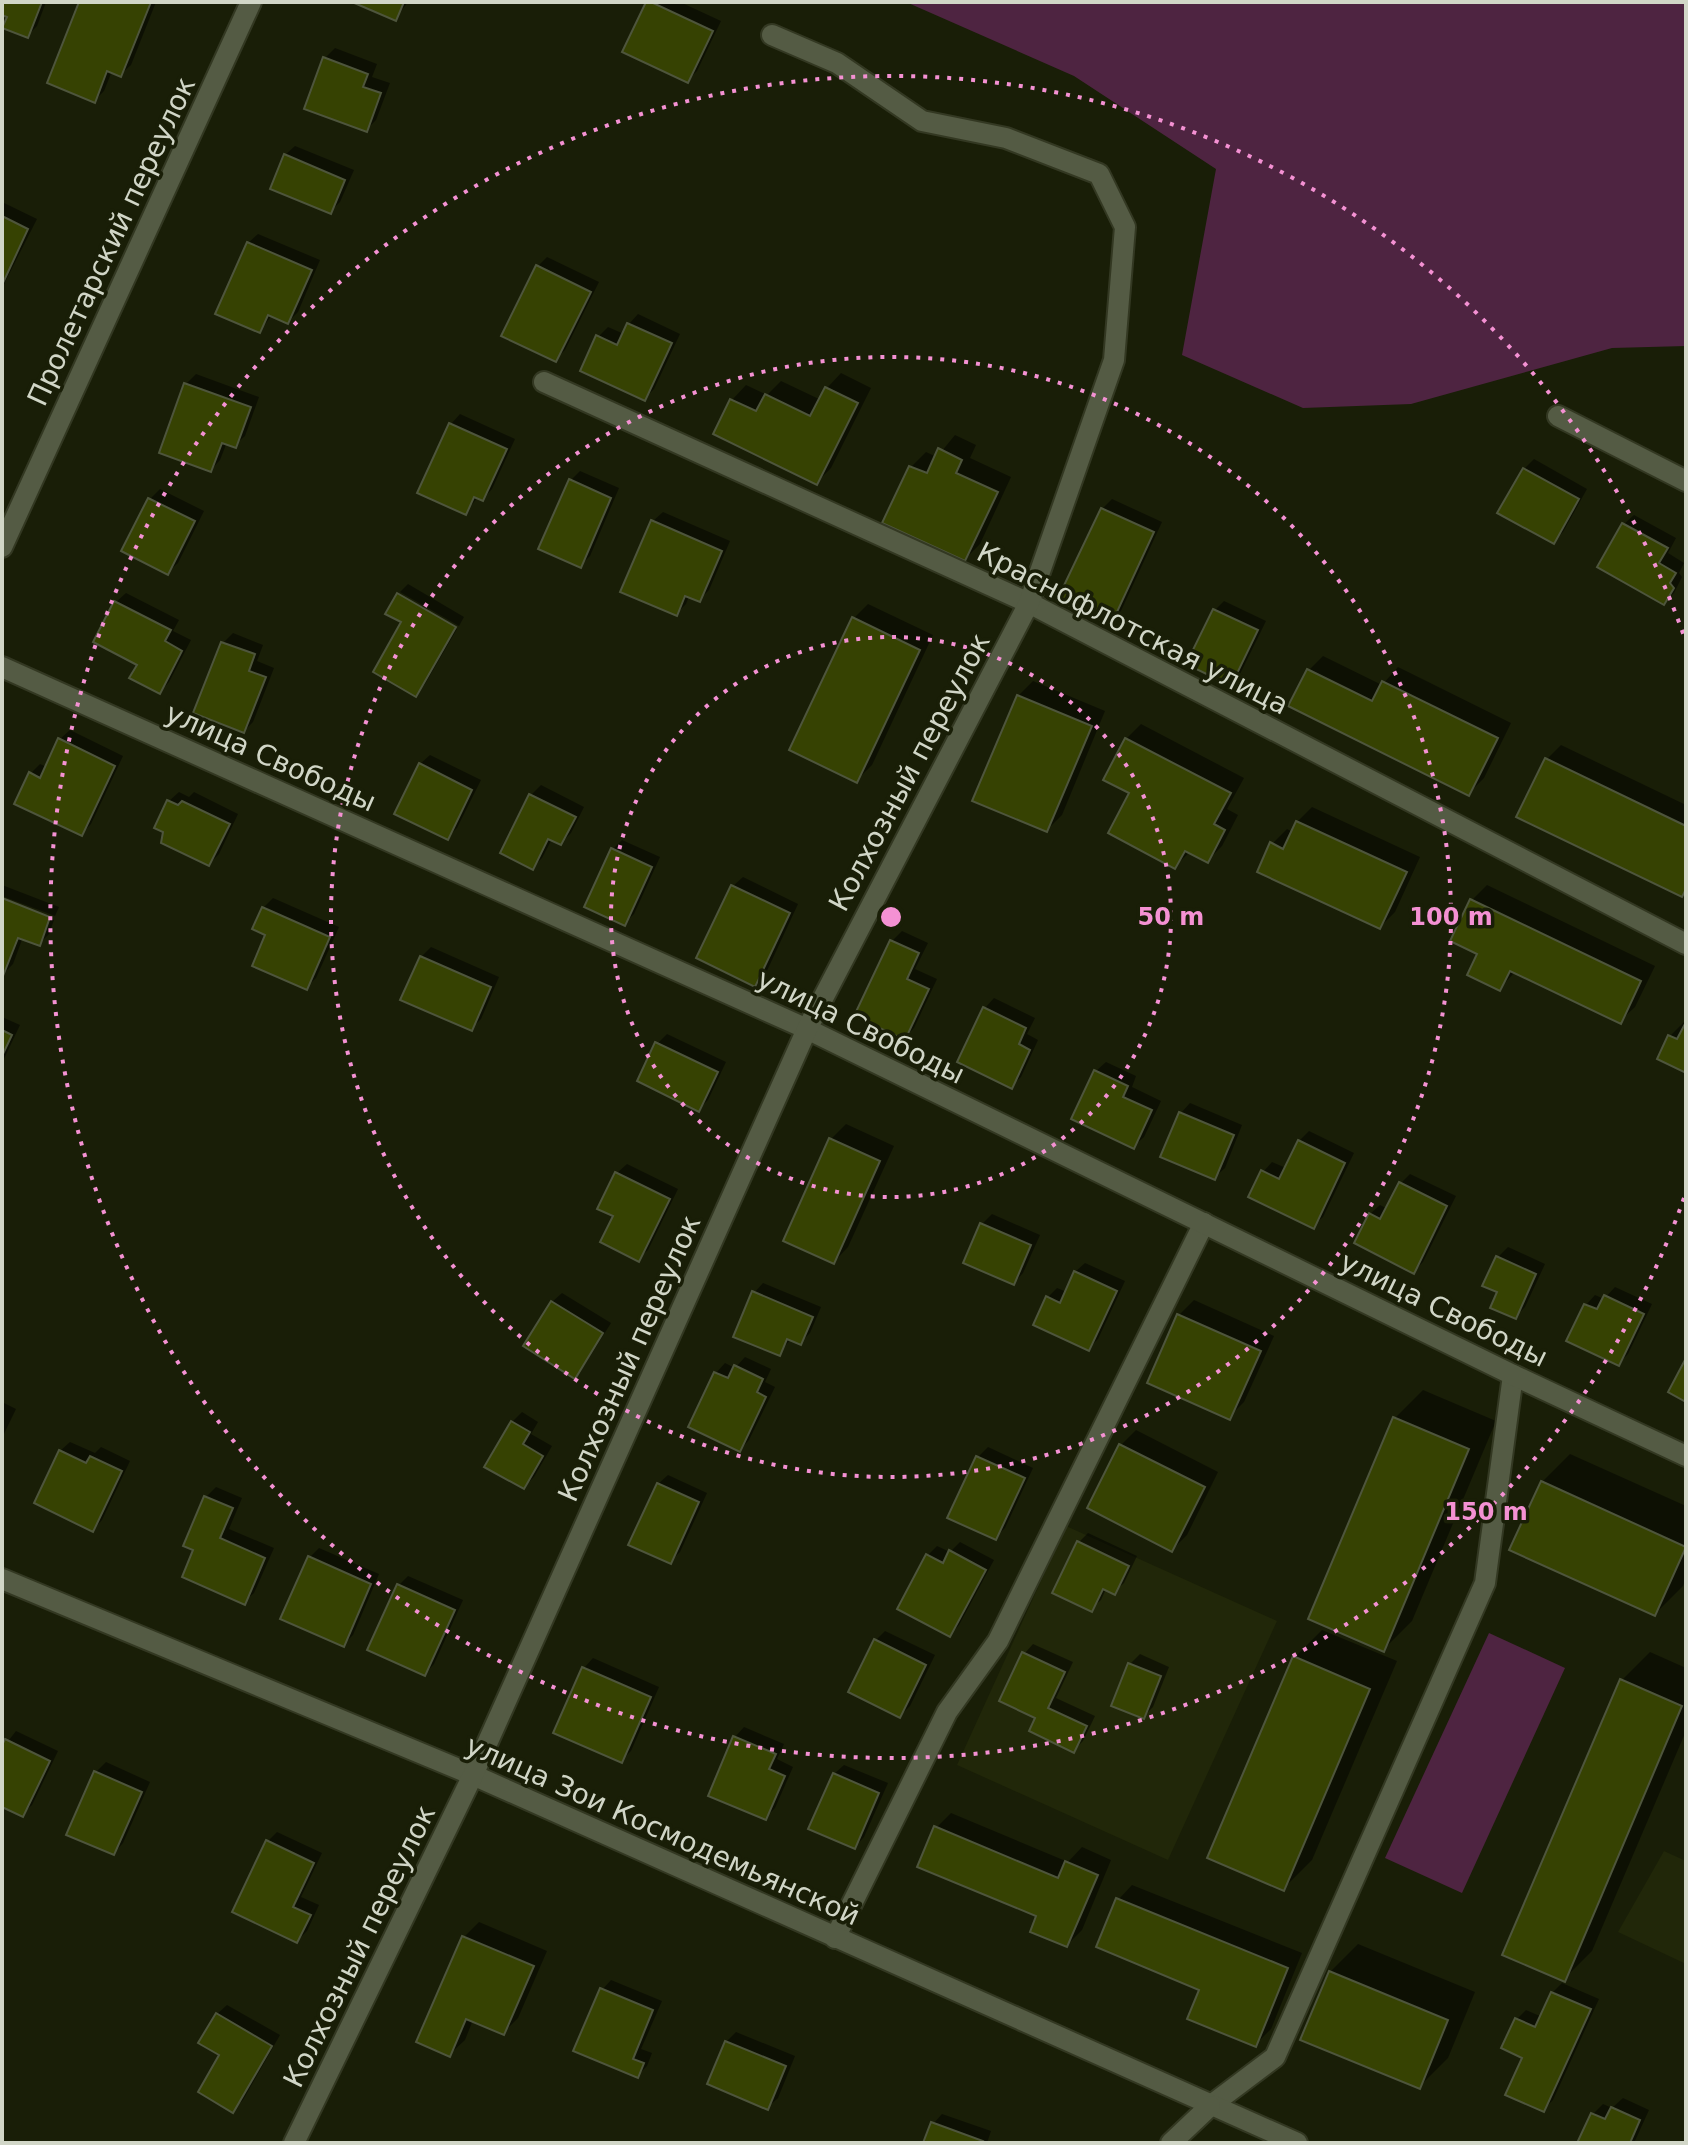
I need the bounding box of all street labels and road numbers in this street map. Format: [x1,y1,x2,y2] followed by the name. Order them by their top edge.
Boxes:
[21,72,202,411] street label: Пролетарский переулок
[972,535,1294,721] street label: Краснофлотская улица
[822,628,997,917] street label: Колхозный переулок
[160,696,381,819] street label: улица Свободы
[752,962,970,1091] street label: улица Свободы
[551,1210,708,1507] street label: Колхозный переулок
[1335,1245,1553,1374] street label: улица Свободы
[461,1728,865,1932] street label: улица Зои Космодемьянской
[277,1800,442,2093] street label: Колхозный переулок

